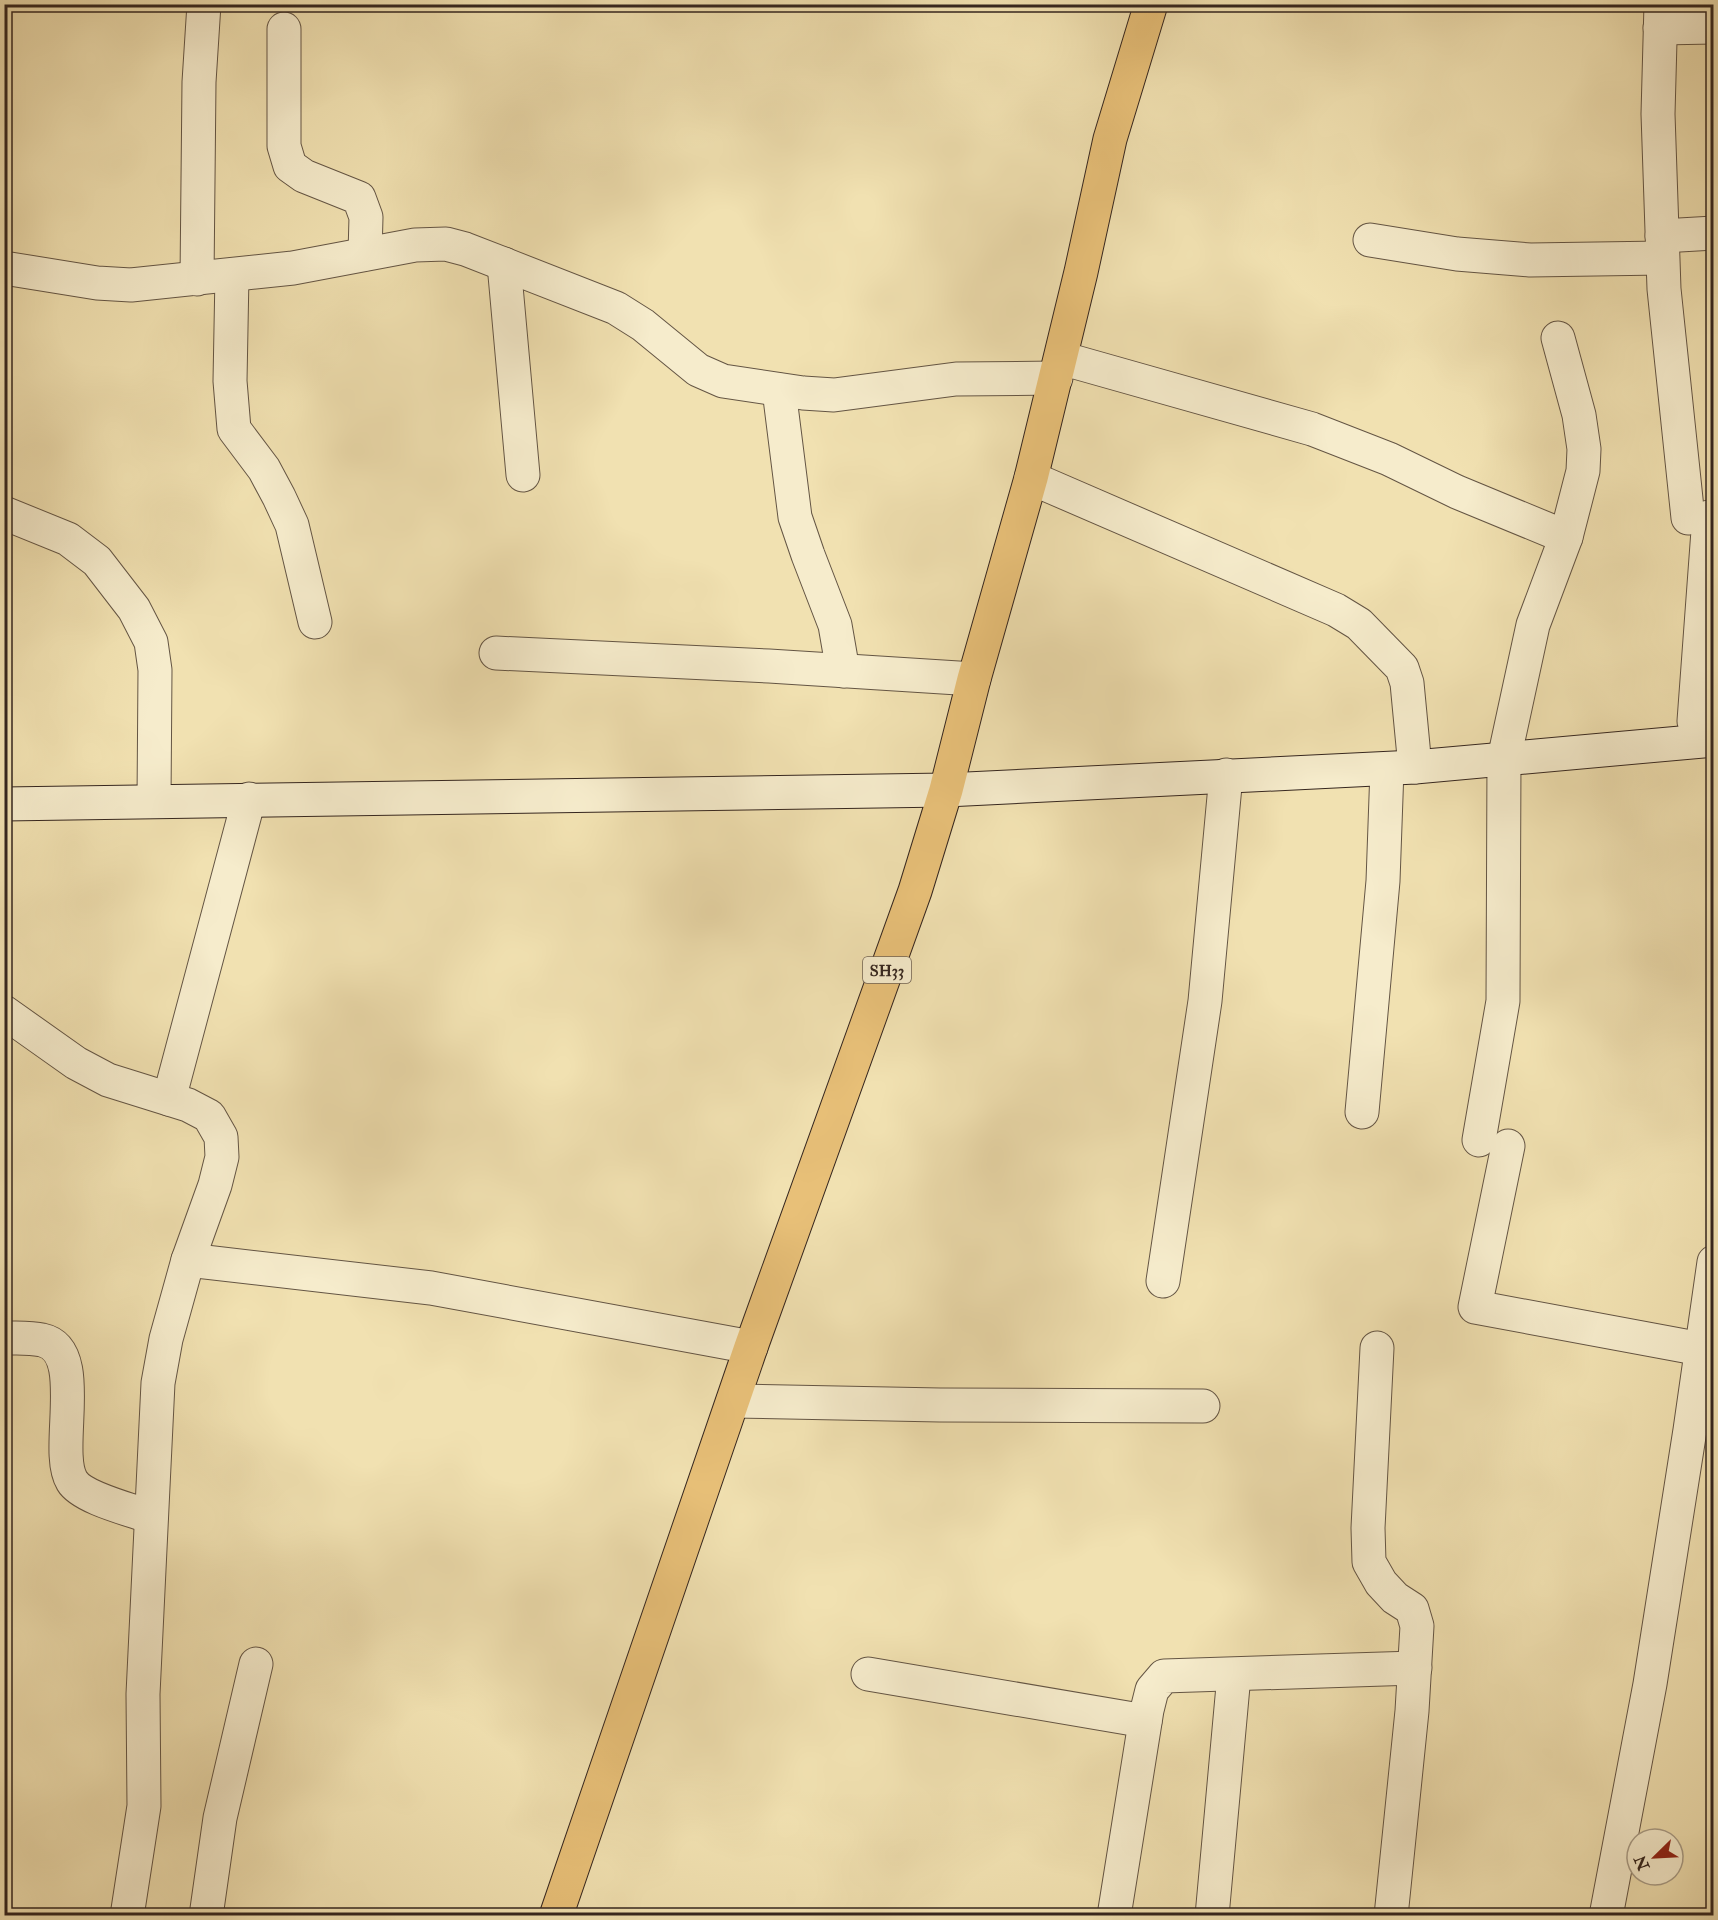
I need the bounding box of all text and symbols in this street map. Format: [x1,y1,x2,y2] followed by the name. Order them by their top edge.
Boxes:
[863,957,911,983] road number: SH33
[1625,1827,1685,1887] north arrow
[1630,1851,1655,1874] text: N

